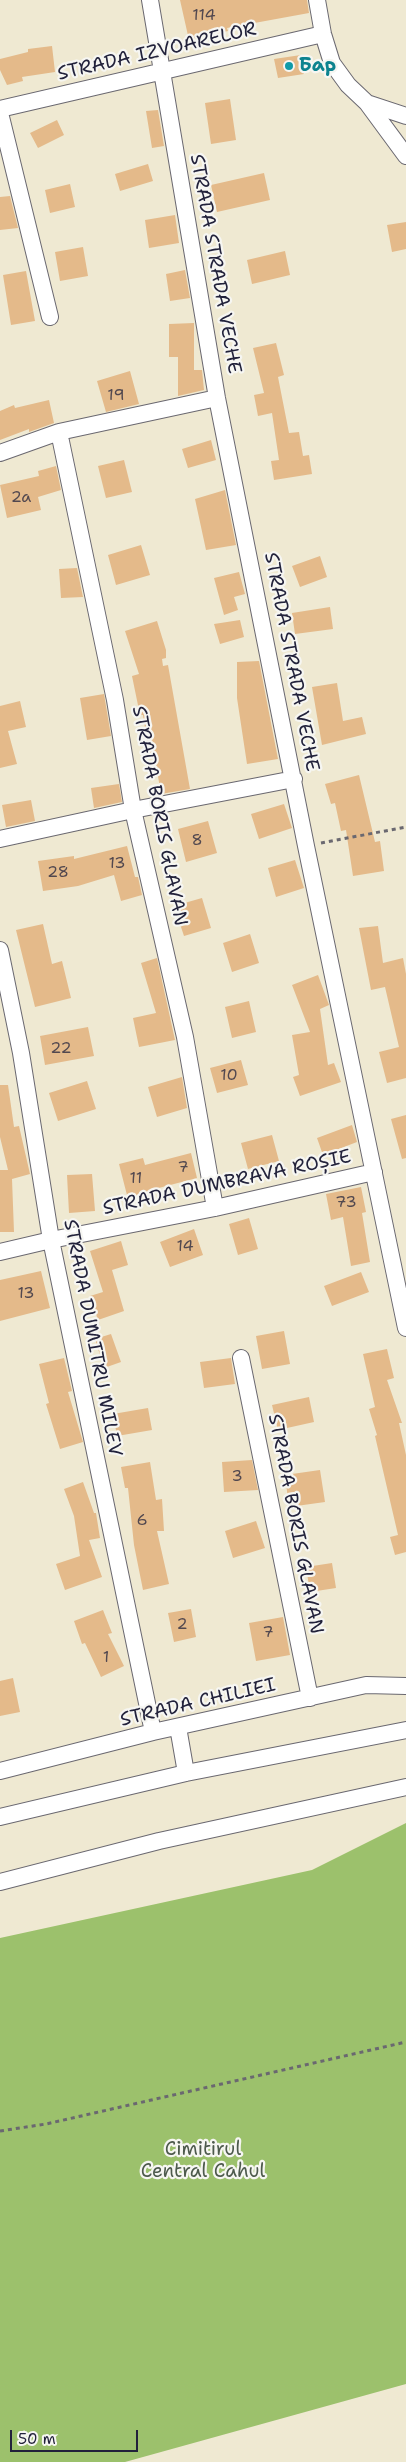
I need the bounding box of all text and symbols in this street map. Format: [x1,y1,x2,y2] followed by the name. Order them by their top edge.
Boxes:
[192,6,216,26] house number: 114
[55,18,259,86] street label: STRADA IZVOARELOR
[299,55,336,77] place label: Бар
[283,60,295,72] marker: Бар
[184,152,246,376] street label: STRADA STRADA VECHE
[107,386,125,406] house number: 19
[11,488,31,508] house number: 2a
[259,551,323,773] street label: STRADA STRADA VECHE
[126,704,192,928] street label: STRADA BORIS GLAVAN
[191,831,203,851] house number: 8
[108,854,126,874] house number: 13
[47,863,69,883] house number: 28
[50,1039,72,1059] house number: 22
[220,1066,238,1086] house number: 10
[101,1146,353,1220] street label: STRADA DUMBRAVA ROȘIE
[177,1158,189,1178] house number: 7
[130,1169,142,1189] house number: 11
[335,1193,357,1213] house number: 73
[58,1218,126,1458] street label: STRADA DUMITRU MILEV
[176,1237,194,1257] house number: 14
[17,1284,35,1304] house number: 13
[262,1412,328,1636] street label: STRADA BORIS GLAVAN
[231,1467,243,1487] house number: 3
[136,1511,148,1531] house number: 6
[176,1615,188,1635] house number: 2
[262,1623,274,1643] house number: 7
[103,1648,109,1668] house number: 1
[118,1674,278,1732] street label: STRADA CHILIEI
[141,2139,265,2183] park label: Cimitirul Central Cahul
[12,2420,140,2452] scale bar
[18,2429,56,2449] text: 50 m

